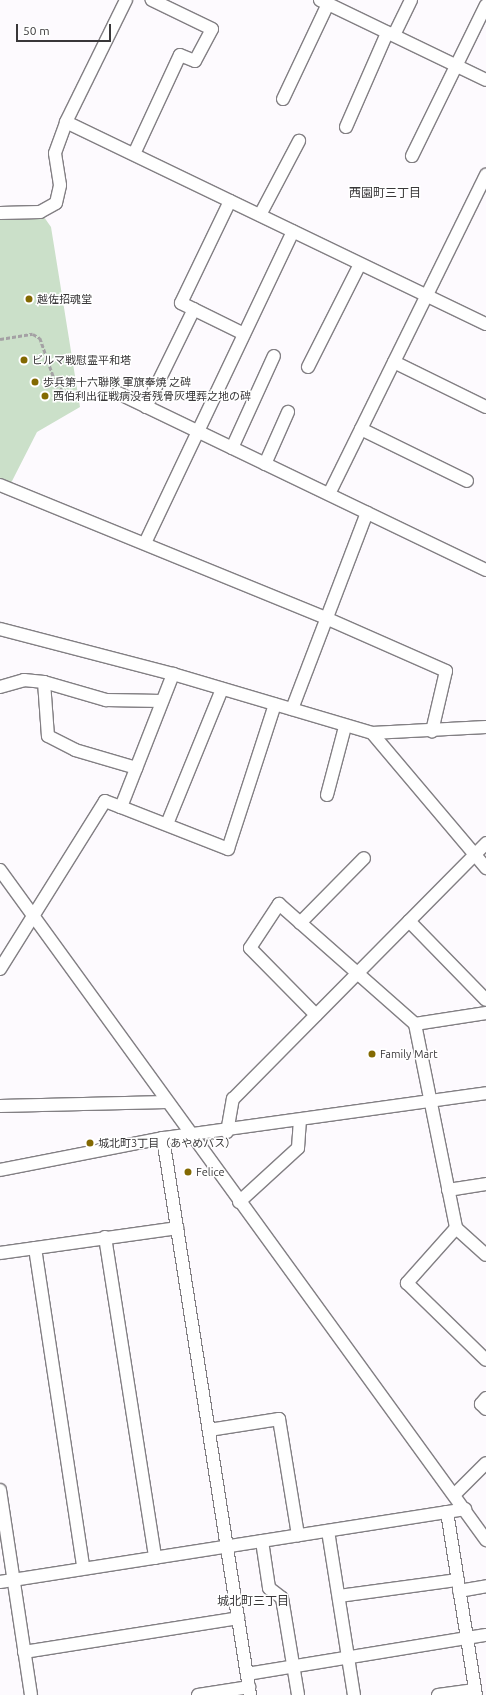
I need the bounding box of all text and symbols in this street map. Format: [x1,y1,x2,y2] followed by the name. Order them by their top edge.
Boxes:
[18,16,113,42] scale bar
[23,24,50,37] text: 50 m
[349,186,421,200] district label: 西園町三丁目
[37,292,92,306] place label: 越佐招魂堂
[24,294,34,304] marker: 越佐招魂堂
[32,353,131,367] place label: ビルマ戦慰霊平和塔
[19,355,29,365] marker: ビルマ戦慰霊平和塔
[43,375,191,389] place label: 歩兵第十六聯隊 軍旗奉焼 之碑
[30,377,40,387] marker: 歩兵第十六聯隊 軍旗奉焼 之碑
[53,389,251,403] place label: 西伯利出征戦病没者残骨灰埋葬之地の碑
[40,391,50,401] marker: 西伯利出征戦病没者残骨灰埋葬之地の碑
[380,1047,438,1061] place label: Family Mart
[367,1049,377,1059] marker: Family Mart
[98,1136,236,1150] place label: 城北町3丁目（あやめバス）
[85,1138,95,1148] marker: 城北町3丁目（あやめバス）
[196,1165,225,1179] place label: Felice
[183,1167,193,1177] marker: Felice
[217,1594,289,1608] district label: 城北町三丁目

